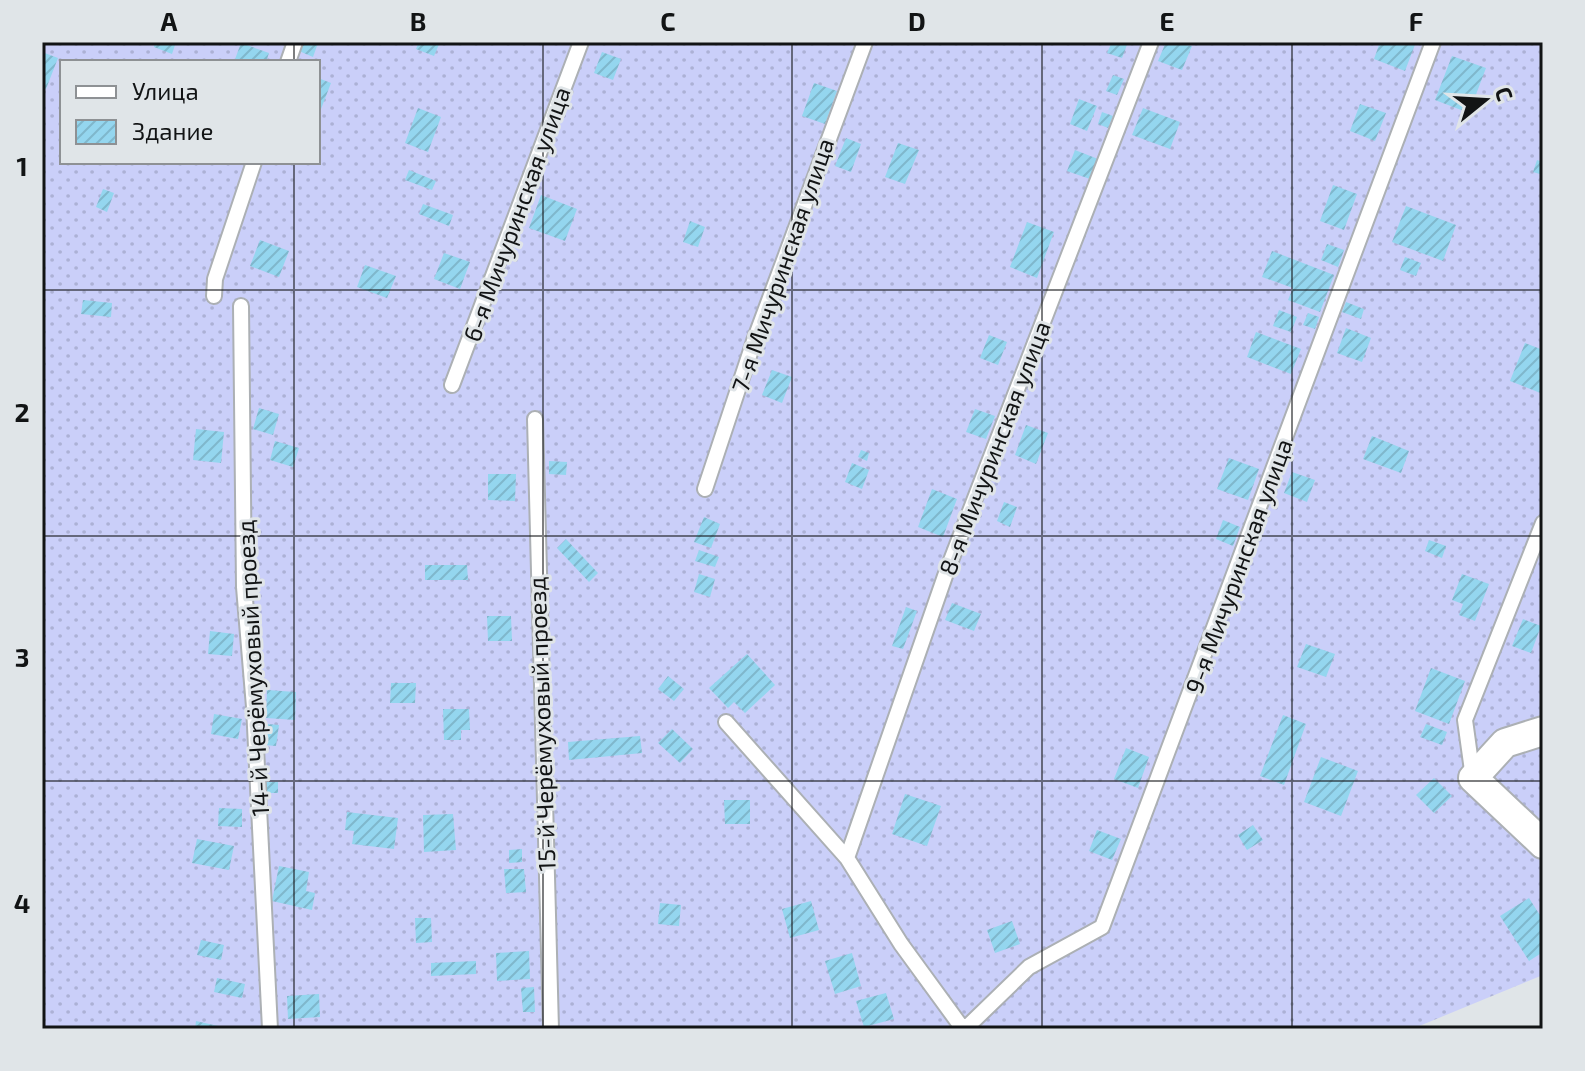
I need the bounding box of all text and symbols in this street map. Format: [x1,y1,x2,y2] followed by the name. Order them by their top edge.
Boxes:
[161,5,178,36] text: A
[410,5,426,36] text: B
[660,5,676,36] text: C
[908,5,926,36] text: D
[1159,5,1175,36] text: E
[1409,5,1423,36] text: F
[60,60,320,164] legend
[1445,60,1525,140] north arrow
[132,76,199,105] text: Улица
[456,83,577,346] street label: 6-я Мичуринская улица
[1491,83,1519,104] text: С
[132,116,214,145] text: Здание
[725,134,840,396] street label: 7-я Мичуринская улица
[16,150,28,181] text: 1
[932,317,1057,579] street label: 8-я Мичуринская улица
[14,396,30,427] text: 2
[1178,435,1299,698] street label: 9-я Мичуринская улица
[230,519,275,817] street label: 14-й Черёмуховый проезд
[521,576,562,872] street label: 15-й Черёмуховый проезд
[15,641,29,672] text: 3
[14,887,30,918] text: 4

